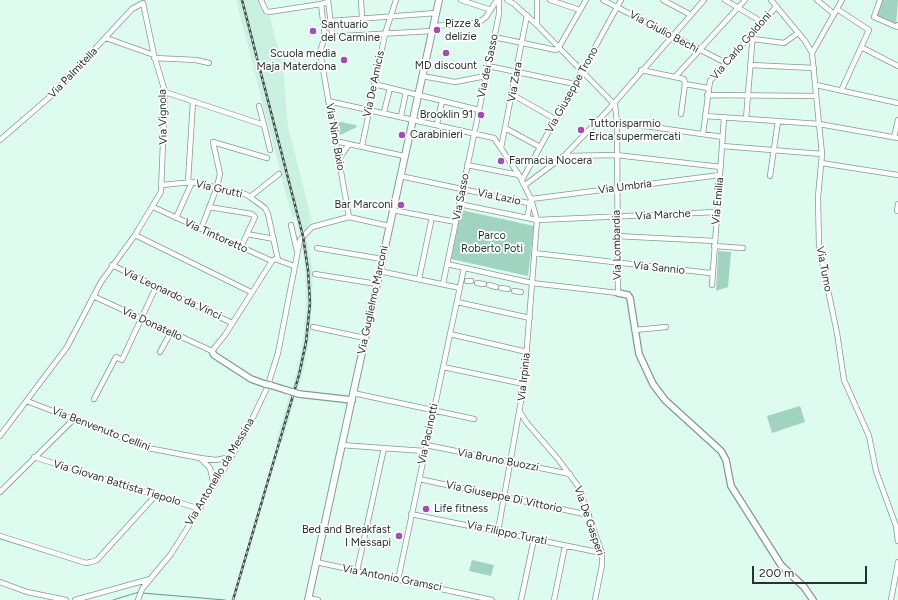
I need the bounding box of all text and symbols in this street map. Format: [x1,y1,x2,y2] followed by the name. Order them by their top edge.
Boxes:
[627,8,701,56] street label: Via Giulio Bechi
[708,9,774,83] street label: Via Carlo Goldoni
[445,17,481,43] place label: Pizze & delizie
[321,18,380,44] place label: Santuario del Carmine
[432,25,442,35] marker: Pizze & delizie
[308,26,318,36] marker: Santuario del Carmine
[475,33,501,99] street label: Via dei Sasso
[46,45,100,101] street label: Via Palmitella
[543,45,601,135] street label: Via Giuseppe Trono
[256,47,336,73] place label: Scuola media Maja Materdona
[441,48,451,58] marker: MD discount
[360,49,388,119] street label: Via De Amicis
[339,55,349,65] marker: Scuola media Maja Materdona
[415,59,477,73] place label: MD discount
[505,61,525,103] street label: Via Zara
[156,89,170,145] street label: Via Vignola
[323,102,347,172] street label: Via Nino Bixio
[420,108,473,122] place label: Brooklin 91
[476,110,486,120] marker: Brooklin 91
[589,117,681,143] place label: Tuttorisparmio Erica supermercati
[576,125,586,135] marker: Tuttorisparmio Erica supermercati
[410,128,463,142] place label: Carabinieri
[397,130,407,140] marker: Carabinieri
[509,154,592,168] place label: Farmacia Nocera
[496,156,506,166] marker: Farmacia Nocera
[450,172,472,222] street label: Via Sasso
[194,177,244,201] street label: Via Grutti
[597,177,653,197] street label: Via Umbria
[709,177,727,225] street label: Via Emilia
[476,186,522,208] street label: Via Lazio
[335,198,393,212] place label: Bar Marconi
[396,200,406,210] marker: Bar Marconi
[635,207,691,223] street label: Via Marche
[610,210,624,280] street label: Via Lombardia
[182,216,250,256] street label: Via Tintoretto
[461,229,523,255] park label: Parco Roberto Potì
[355,244,391,356] street label: Via Guglielmo Marconi
[813,245,835,293] street label: Via Tumo
[632,259,686,277] street label: Via Sannio
[121,265,223,323] street label: Via Leonardo da Vinci
[120,304,184,344] street label: Via Donatello
[515,352,533,402] street label: Via Irpinia
[415,402,441,466] street label: Via Pacinotti
[50,404,152,454] street label: Via Benvenuto Cellini
[183,416,257,528] street label: Via Antonello da Messina
[456,446,540,474] street label: Via Bruno Buozzi
[52,457,182,509] street label: Via Giovan Battista Tiepolo
[445,478,563,516] street label: Via Giuseppe Di Vittorio
[571,484,607,558] street label: Via De Gasperi
[434,502,488,516] place label: Life fitness
[421,504,431,514] marker: Life fitness
[466,518,548,548] street label: Via Filippo Turati
[302,523,391,549] place label: Bed and Breakfast I Messapi
[394,531,404,541] marker: Bed and Breakfast I Messapi
[754,558,869,584] scale bar
[341,562,443,594] street label: Via Antonio Gramsci
[759,566,794,580] text: 200 m

